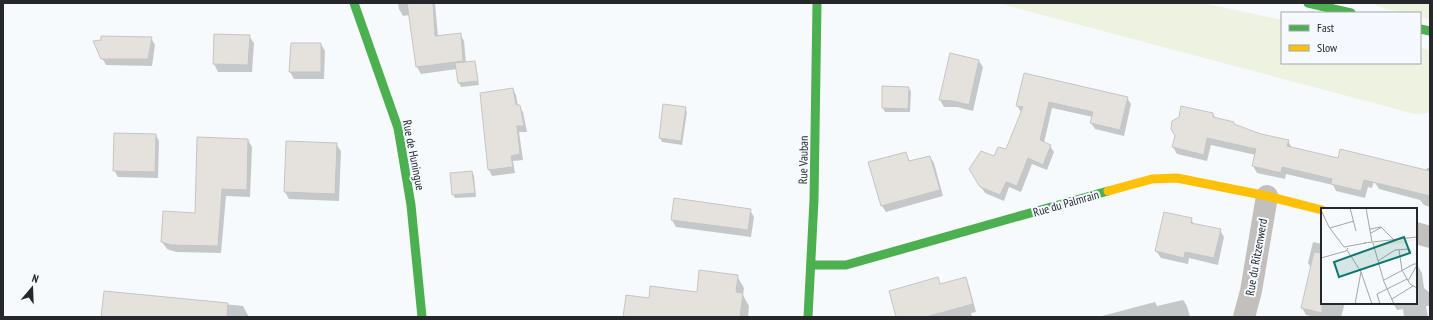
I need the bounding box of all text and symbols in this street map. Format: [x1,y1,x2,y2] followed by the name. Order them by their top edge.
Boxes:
[1281,12,1421,64] legend
[1317,20,1335,35] text: Fast
[1317,40,1338,55] text: Slow
[400,119,428,191] street label: Rue de Huningue
[795,136,811,184] street label: Rue Vauban
[1031,186,1101,220] street label: Rue du Palmrain
[1321,208,1417,304] inset map
[1242,217,1270,297] street label: Rue du Ritzenwerd
[12,268,52,308] north arrow
[30,271,40,286] text: N

